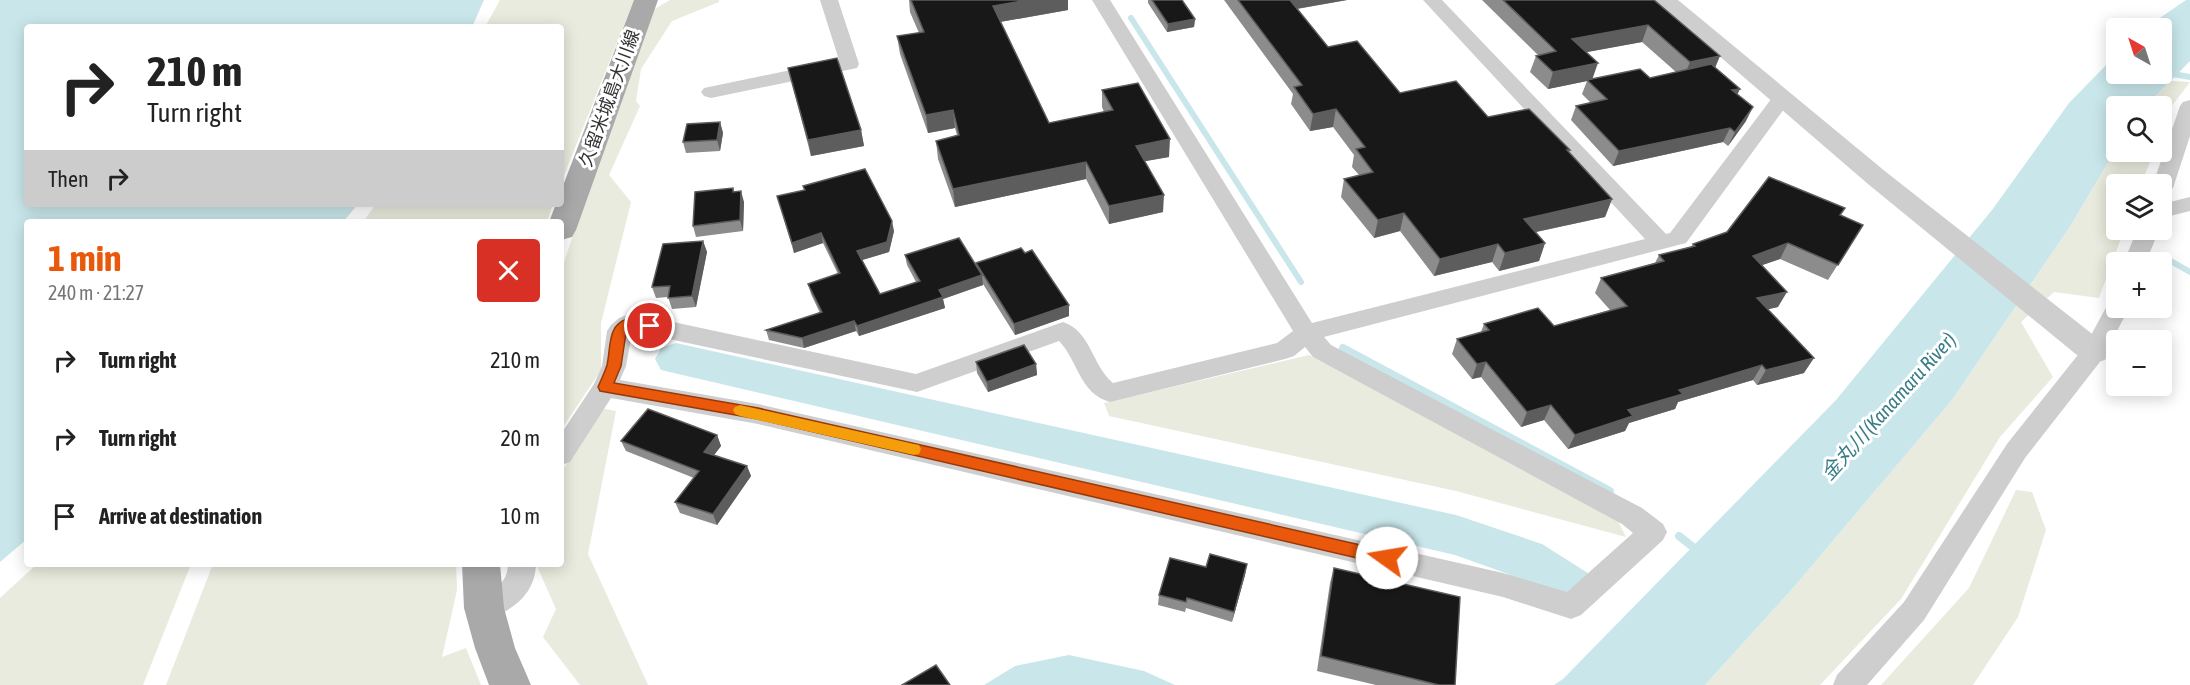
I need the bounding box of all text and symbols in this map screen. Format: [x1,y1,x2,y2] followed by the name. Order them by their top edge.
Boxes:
[2106,18,2172,84] north arrow
[2106,18,2172,396] map controls
[575,27,643,169] street label: 久留米城島大川線
[147,47,242,95] text: 210 m
[48,48,126,126] icon: right
[2106,96,2172,162] button: search
[147,97,242,128] text: Turn right
[101,162,134,195] icon: right
[48,166,89,192] text: Then
[2106,174,2172,240] button: layers
[48,237,122,279] text: 1 min
[477,239,540,302] button: close
[2106,252,2172,318] button: +
[48,281,144,304] text: 240 m · 21:27
[624,300,675,351] pin
[633,309,666,342] icon: arrive
[1816,328,1960,484] water label: 金丸川 (Kanamaru River)
[2106,330,2172,396] button: −
[48,344,81,377] icon: right
[99,347,176,373] text: Turn right
[490,347,540,373] text: 210 m
[48,422,81,455] icon: right
[99,425,176,451] text: Turn right
[500,425,540,451] text: 20 m
[48,500,81,533] icon: arrive
[99,503,262,529] text: Arrive at destination
[500,503,540,529] text: 10 m
[1355,526,1419,590] position arrow

